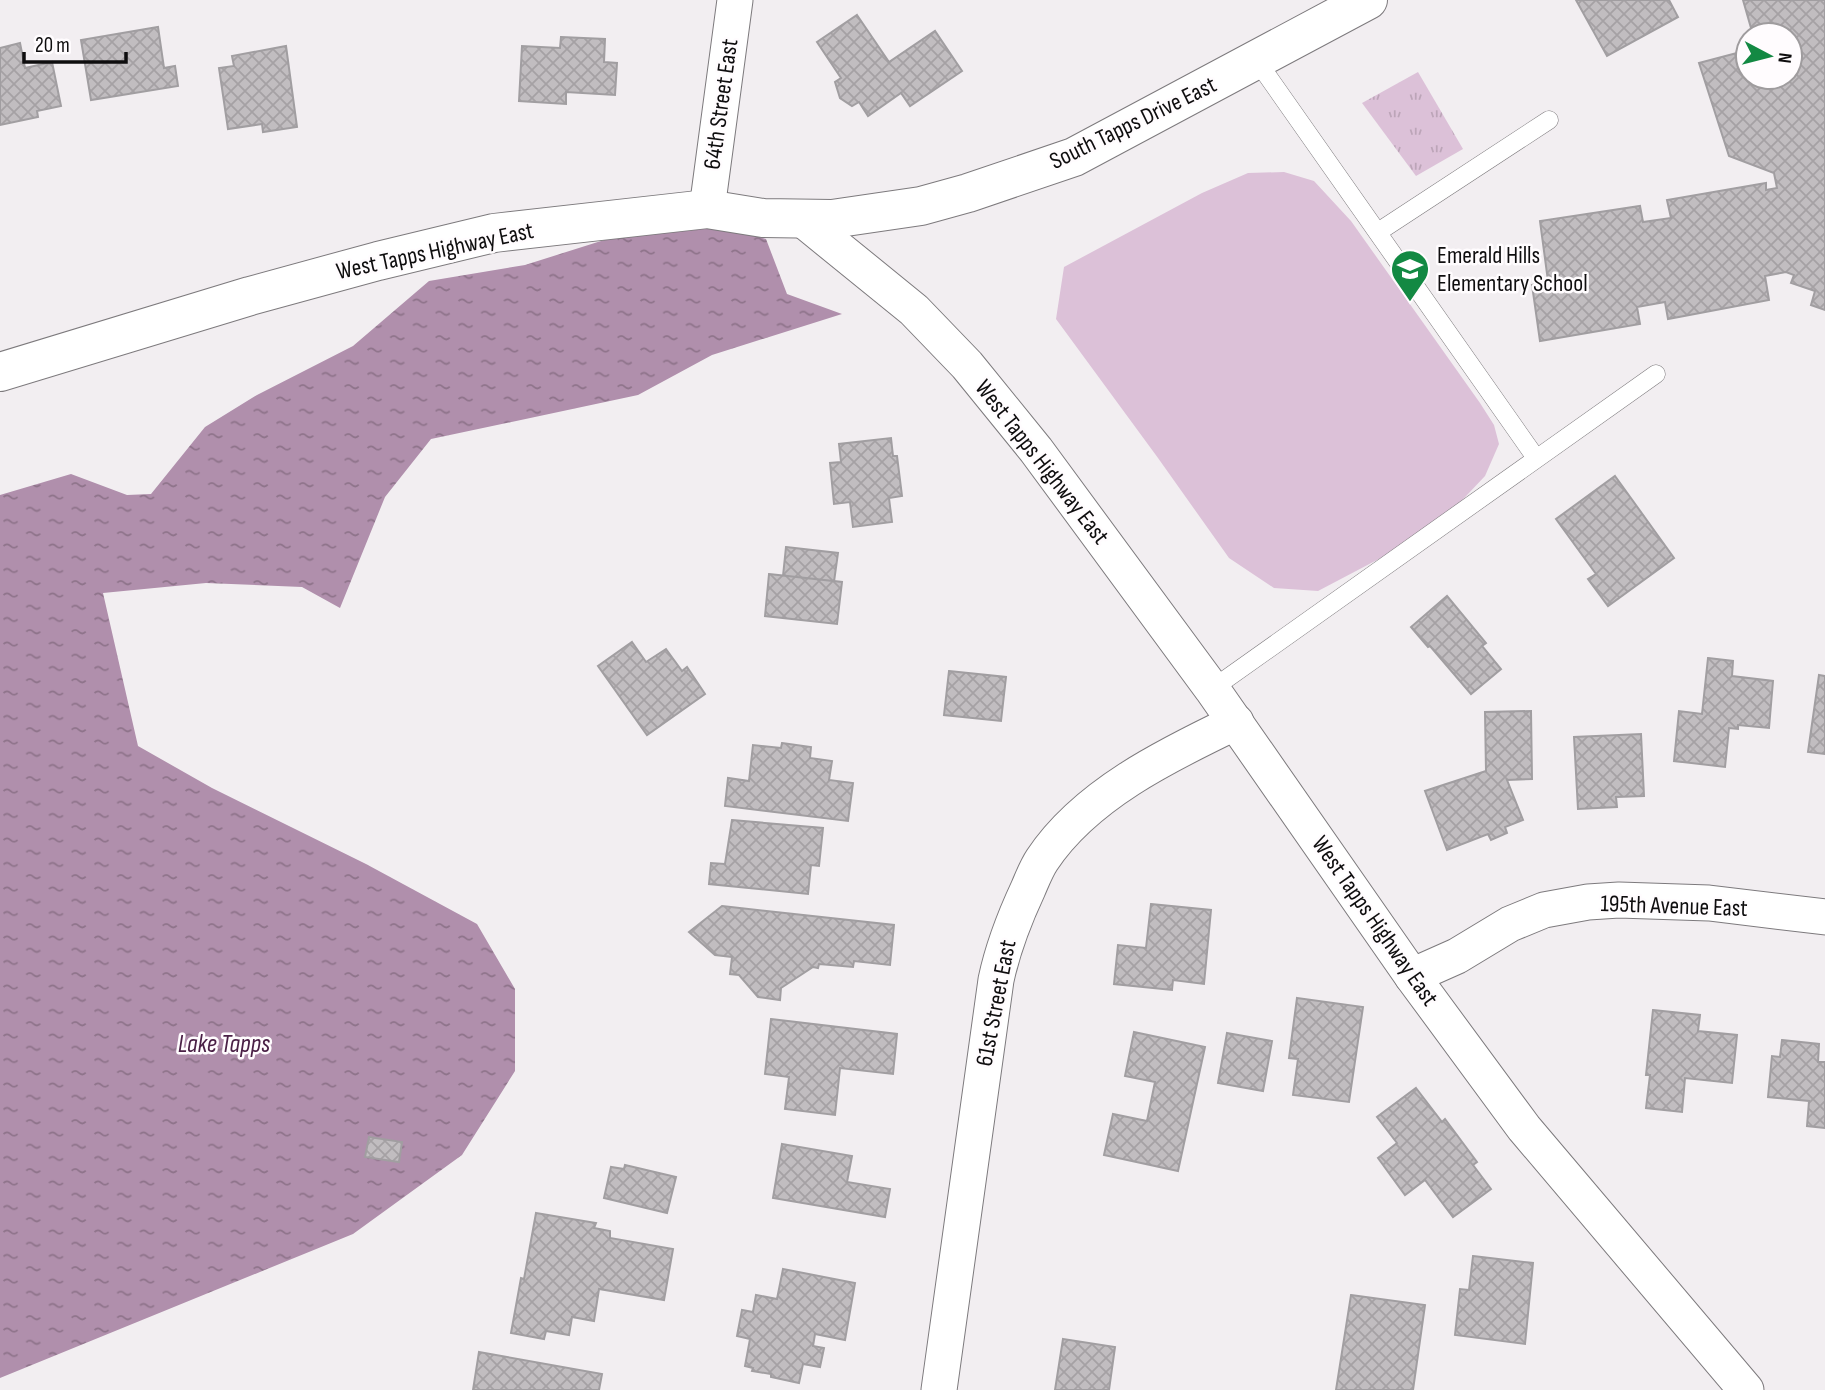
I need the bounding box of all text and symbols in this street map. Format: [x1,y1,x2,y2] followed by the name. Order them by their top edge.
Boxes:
[24,21,126,65] scale bar
[1734,21,1804,91] north arrow
[35,33,70,58] text: 20 m
[697,37,745,171] street label: 64th Street East
[1772,51,1796,64] text: N
[1045,70,1221,176] street label: South Tapps Drive East
[334,216,536,286] street label: West Tapps Highway East
[1437,241,1588,298] place label: Emerald Hills Elementary School
[1389,248,1431,303] school or university icon: Emerald Hills Elementary School
[969,374,1115,550] street label: West Tapps Highway East
[1306,830,1444,1012] street label: West Tapps Highway East
[1600,889,1748,923] street label: 195th Avenue East
[970,937,1022,1069] street label: 61st Street East
[178,1029,270,1060] water label: Lake Tapps

